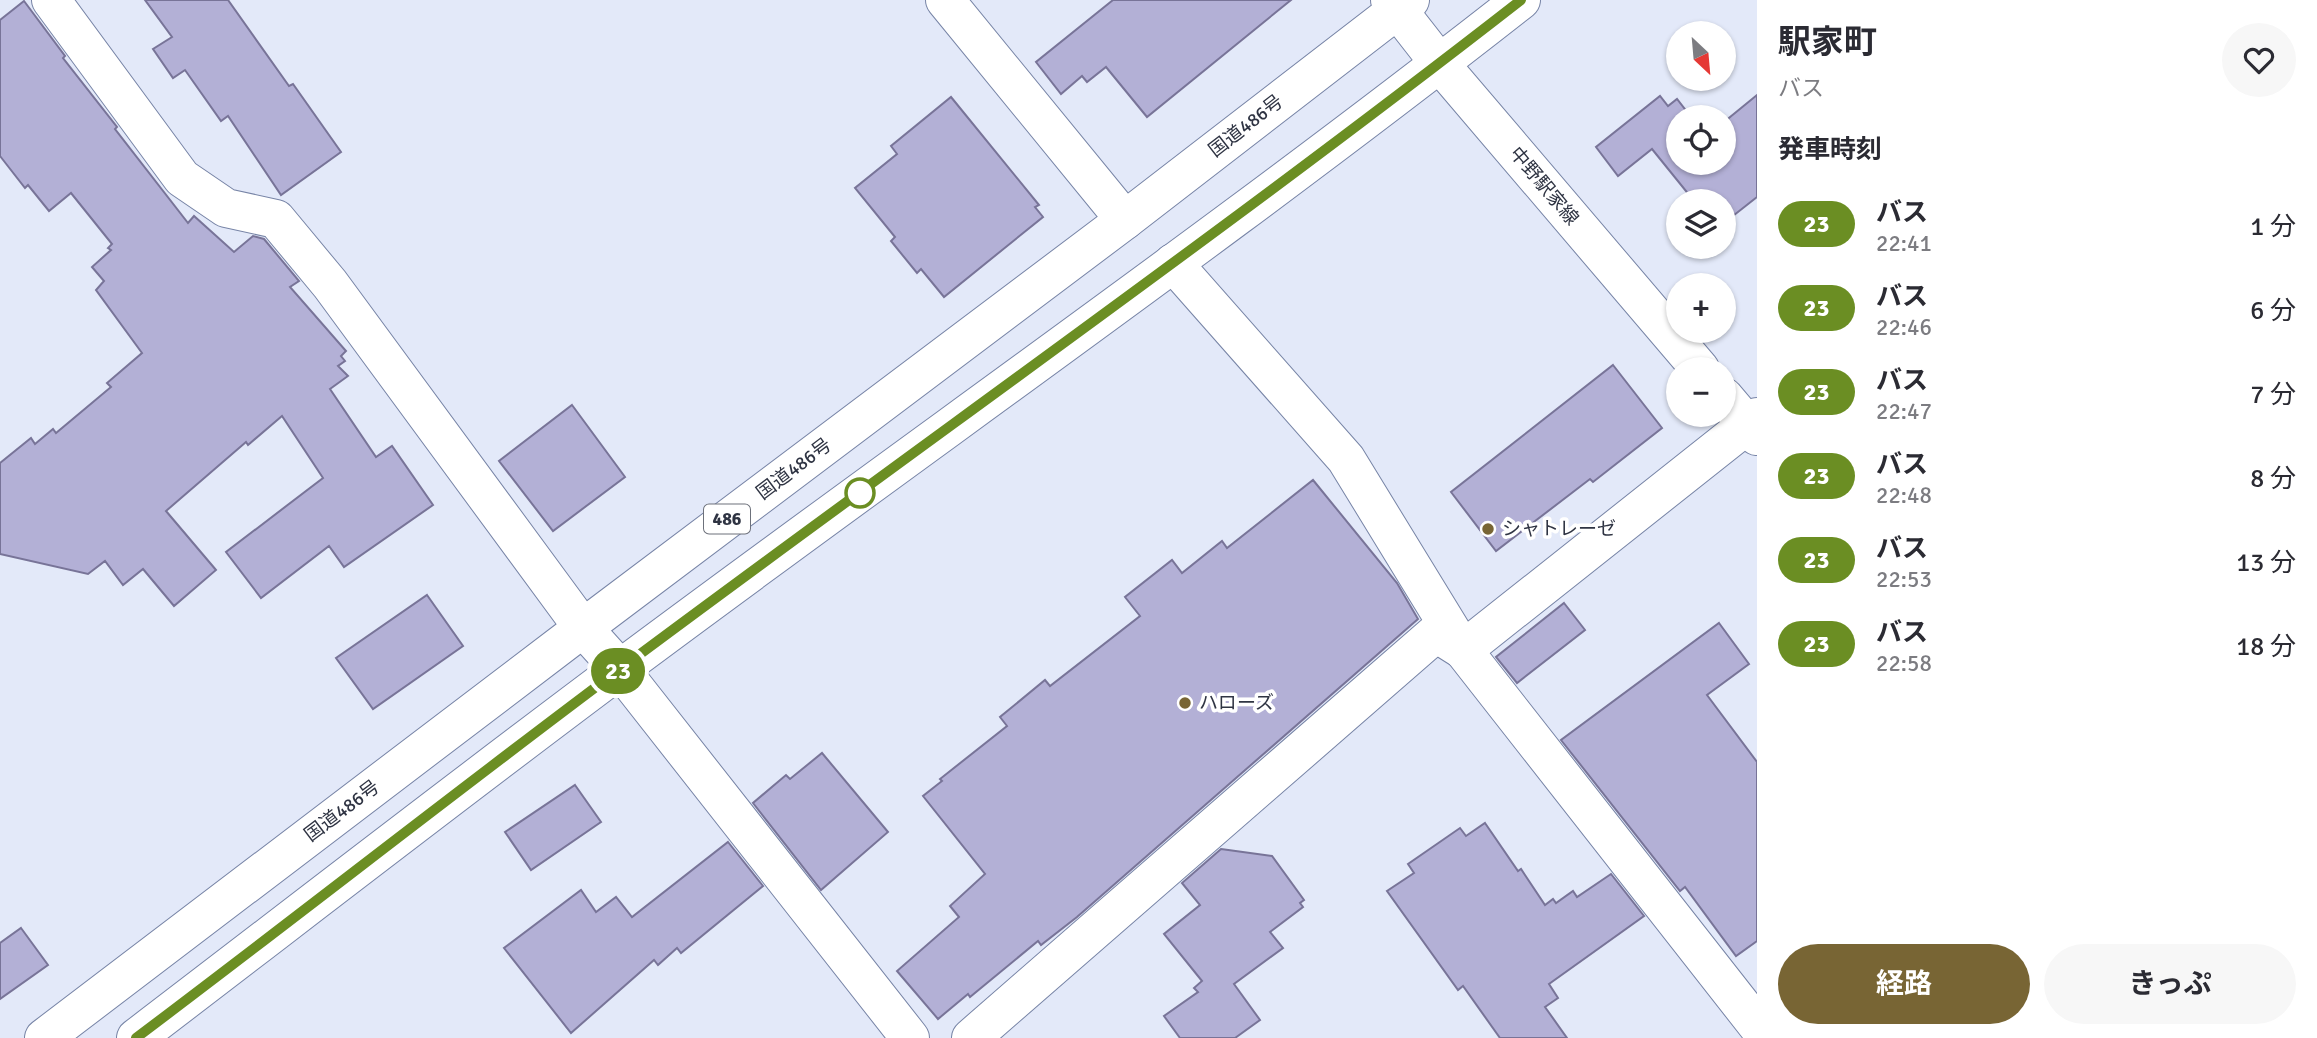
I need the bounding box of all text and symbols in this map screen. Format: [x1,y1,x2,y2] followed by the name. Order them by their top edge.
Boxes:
[1666,21,1736,91] north arrow
[1666,21,1736,427] map controls
[1778,22,1877,63] text: 駅家町
[2222,23,2296,97] button: heart
[1778,74,1824,103] text: バス
[1204,90,1288,162] street label: 国道486号
[1666,105,1736,175] button: locate
[1778,134,1882,166] text: 発車時刻
[1504,142,1584,230] street label: 中野駅家線
[1666,189,1736,259] button: layers
[1876,197,1928,229] text: バス
[1804,209,1829,239] text: 23
[2250,211,2296,243] text: 1 分
[1876,229,1932,258] text: 22:41
[1666,273,1736,343] button: +
[1876,281,1928,313] text: バス
[1804,293,1829,323] text: 23
[2250,295,2296,327] text: 6 分
[1876,313,1932,342] text: 22:46
[1666,357,1736,427] button: −
[1876,365,1928,397] text: バス
[1804,377,1829,407] text: 23
[2250,379,2296,411] text: 7 分
[1876,397,1932,426] text: 22:47
[752,433,836,505] street label: 国道486号
[1876,449,1928,481] text: バス
[1804,461,1829,491] text: 23
[2250,463,2296,495] text: 8 分
[845,478,875,508] unlabelled marker
[1876,481,1932,510] text: 22:48
[704,504,750,534] road number: 486
[1502,517,1616,541] place label: シャトレーゼ
[1480,521,1496,537] marker: シャトレーゼ
[1876,533,1928,565] text: バス
[1804,545,1829,575] text: 23
[2236,547,2296,579] text: 13 分
[1876,565,1932,594] text: 22:53
[1876,617,1928,649] text: バス
[1804,629,1829,659] text: 23
[2236,631,2296,663] text: 18 分
[586,648,650,694] line badge: 23
[1876,649,1932,678] text: 22:58
[605,656,631,686] text: 23
[1199,691,1274,715] place label: ハローズ
[1177,695,1193,711] marker: ハローズ
[300,775,384,847] street label: 国道486号
[1778,944,2030,1024] button: 経路
[2044,944,2296,1024] button: きっぷ

